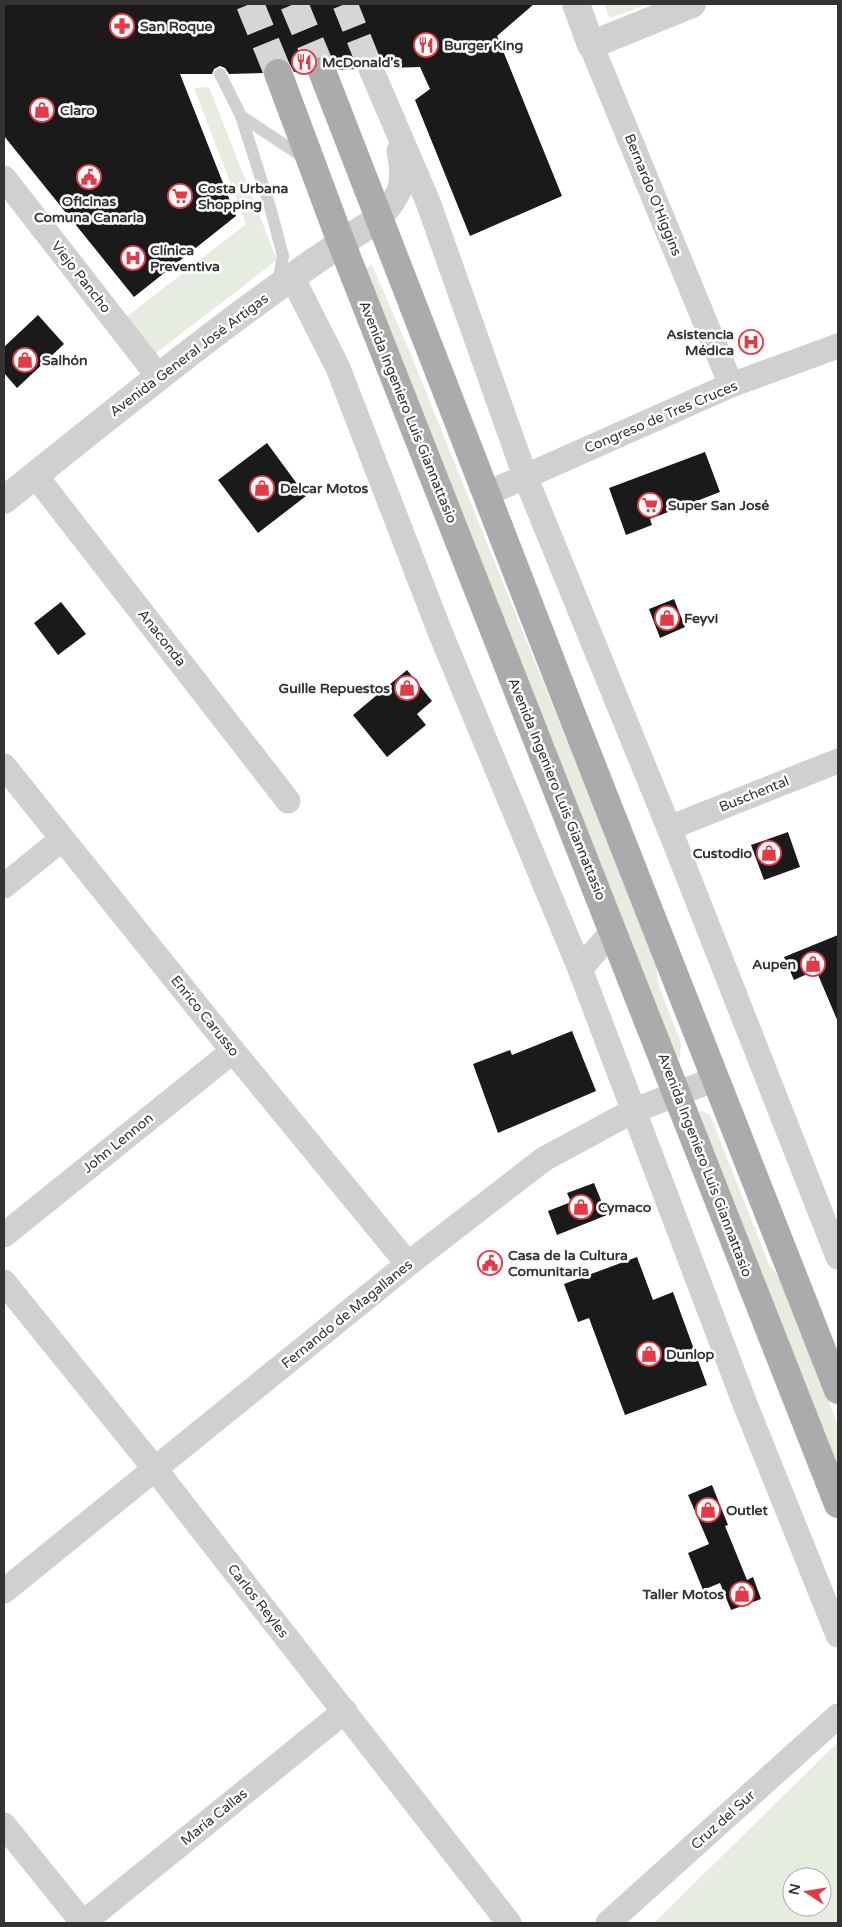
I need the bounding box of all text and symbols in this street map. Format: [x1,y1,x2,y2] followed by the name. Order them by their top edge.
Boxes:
[109,13,135,39] pharmacy icon: San Roque
[140,18,212,35] place label: San Roque
[413,32,439,58] restaurant icon: Burger King
[444,37,523,54] place label: Burger King
[291,49,317,75] restaurant icon: McDonald's
[322,54,400,71] place label: McDonald's
[29,97,55,123] shop icon: Claro
[60,102,95,119] place label: Claro
[621,131,685,259] street label: Bernardo O'Higgins
[76,164,102,190] public building icon: Oficinas Comuna Canaria
[198,180,288,213] place label: Costa Urbana Shopping
[167,183,193,209] supermarket icon: Costa Urbana Shopping
[34,193,144,226] place label: Oficinas Comuna Canaria
[48,238,114,316] street label: Viejo Pancho
[150,242,220,275] place label: Clínica Preventiva
[120,245,146,271] hospital icon: Clínica Preventiva
[106,290,272,420] street label: Avenida General José Artigas
[355,298,461,526] street label: Avenida Ingeniero Luis Giannattasio
[666,326,734,359] place label: Asistencia Médica
[738,329,764,355] hospital icon: Asistencia Médica
[12,347,38,373] shop icon: Salhón
[42,352,88,369] place label: Salhón
[582,377,740,457] street label: Congreso de Tres Cruces
[249,475,275,501] shop icon: Delcar Motos
[280,480,369,497] place label: Delcar Motos
[637,492,663,518] supermarket icon: Super San José
[668,497,769,514] place label: Super San José
[654,605,680,631] shop icon: Feyvi
[134,606,190,670] street label: Anaconda
[684,610,718,627] place label: Feyvi
[394,675,420,701] shop icon: Guille Repuestos
[504,675,610,903] street label: Avenida Ingeniero Luis Giannattasio
[279,680,390,697] place label: Guille Repuestos
[717,772,791,816] street label: Buschental
[756,840,782,866] shop icon: Custodio
[693,845,752,862] place label: Custodio
[800,951,826,977] shop icon: Aupen
[752,956,796,973] place label: Aupen
[167,972,243,1060] street label: Enrico Carusso
[654,1051,756,1279] street label: Avenida Ingeniero Luis Giannattasio
[79,1109,157,1177] street label: John Lennon
[568,1194,594,1220] shop icon: Cymaco
[598,1199,652,1216] place label: Cymaco
[508,1247,628,1280] place label: Casa de la Cultura Comunitaria
[477,1250,503,1276] public building icon: Casa de la Cultura Comunitaria
[278,1256,416,1372] street label: Fernando de Magallanes
[636,1341,662,1367] shop icon: Dunlop
[666,1346,714,1363] place label: Dunlop
[695,1497,721,1523] shop icon: Outlet
[726,1502,769,1519] place label: Outlet
[224,1561,292,1641] street label: Carlos Reyles
[729,1581,755,1607] shop icon: Taller Motos
[642,1586,724,1603] place label: Taller Motos
[177,1785,251,1849] street label: María Callas
[687,1786,759,1853] street label: Cruz del Sur
[782,1867,832,1917] north arrow
[785,1882,804,1897] text: N

